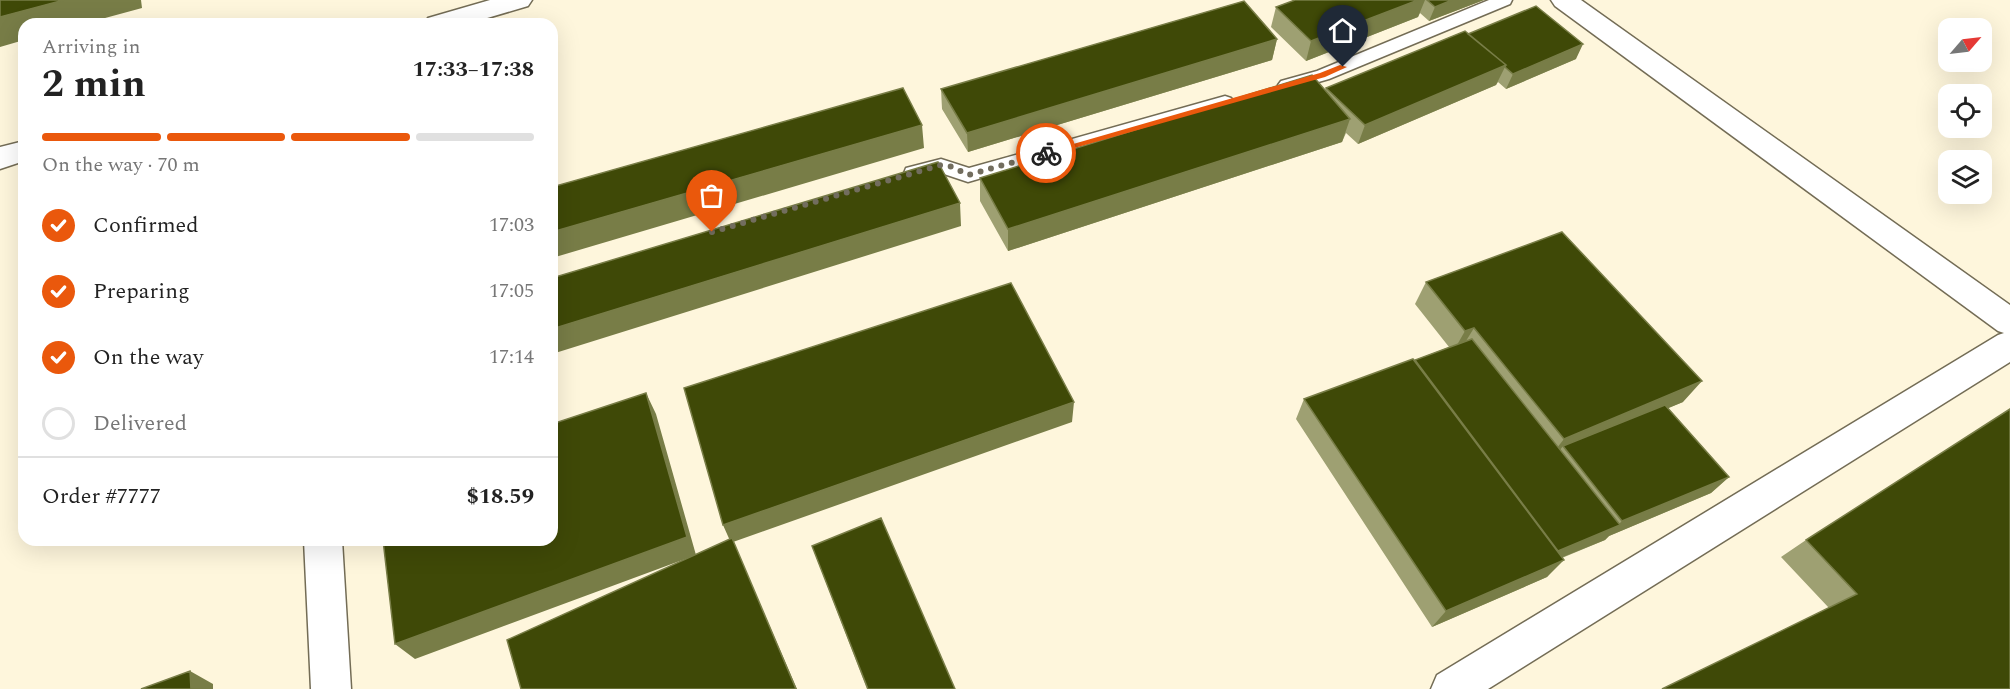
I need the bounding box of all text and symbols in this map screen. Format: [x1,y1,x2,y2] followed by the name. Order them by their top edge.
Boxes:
[1317,5,1368,67] pin
[1326,14,1359,47] icon: home
[1938,18,1992,72] north arrow
[1938,18,1992,204] map controls
[42,32,140,62] text: Arriving in
[412,53,534,86] text: 17:33–17:38
[42,55,146,114] text: 2 min
[1938,84,1992,138] button: locate
[1016,123,1076,183] courier
[1030,137,1063,170] icon: bike
[42,150,200,180] text: On the way · 70 m
[1938,150,1992,204] button: layers
[686,170,737,232] pin
[695,179,728,212] icon: bag
[42,209,75,242] icon: check
[93,209,199,242] text: Confirmed
[489,210,534,240] text: 17:03
[42,275,75,308] icon: check
[93,275,190,308] text: Preparing
[489,276,534,306] text: 17:05
[42,341,75,374] icon: check
[93,341,204,374] text: On the way
[489,342,534,372] text: 17:14
[93,407,187,440] text: Delivered
[42,480,161,513] text: Order #7777
[466,480,534,513] text: $18.59

